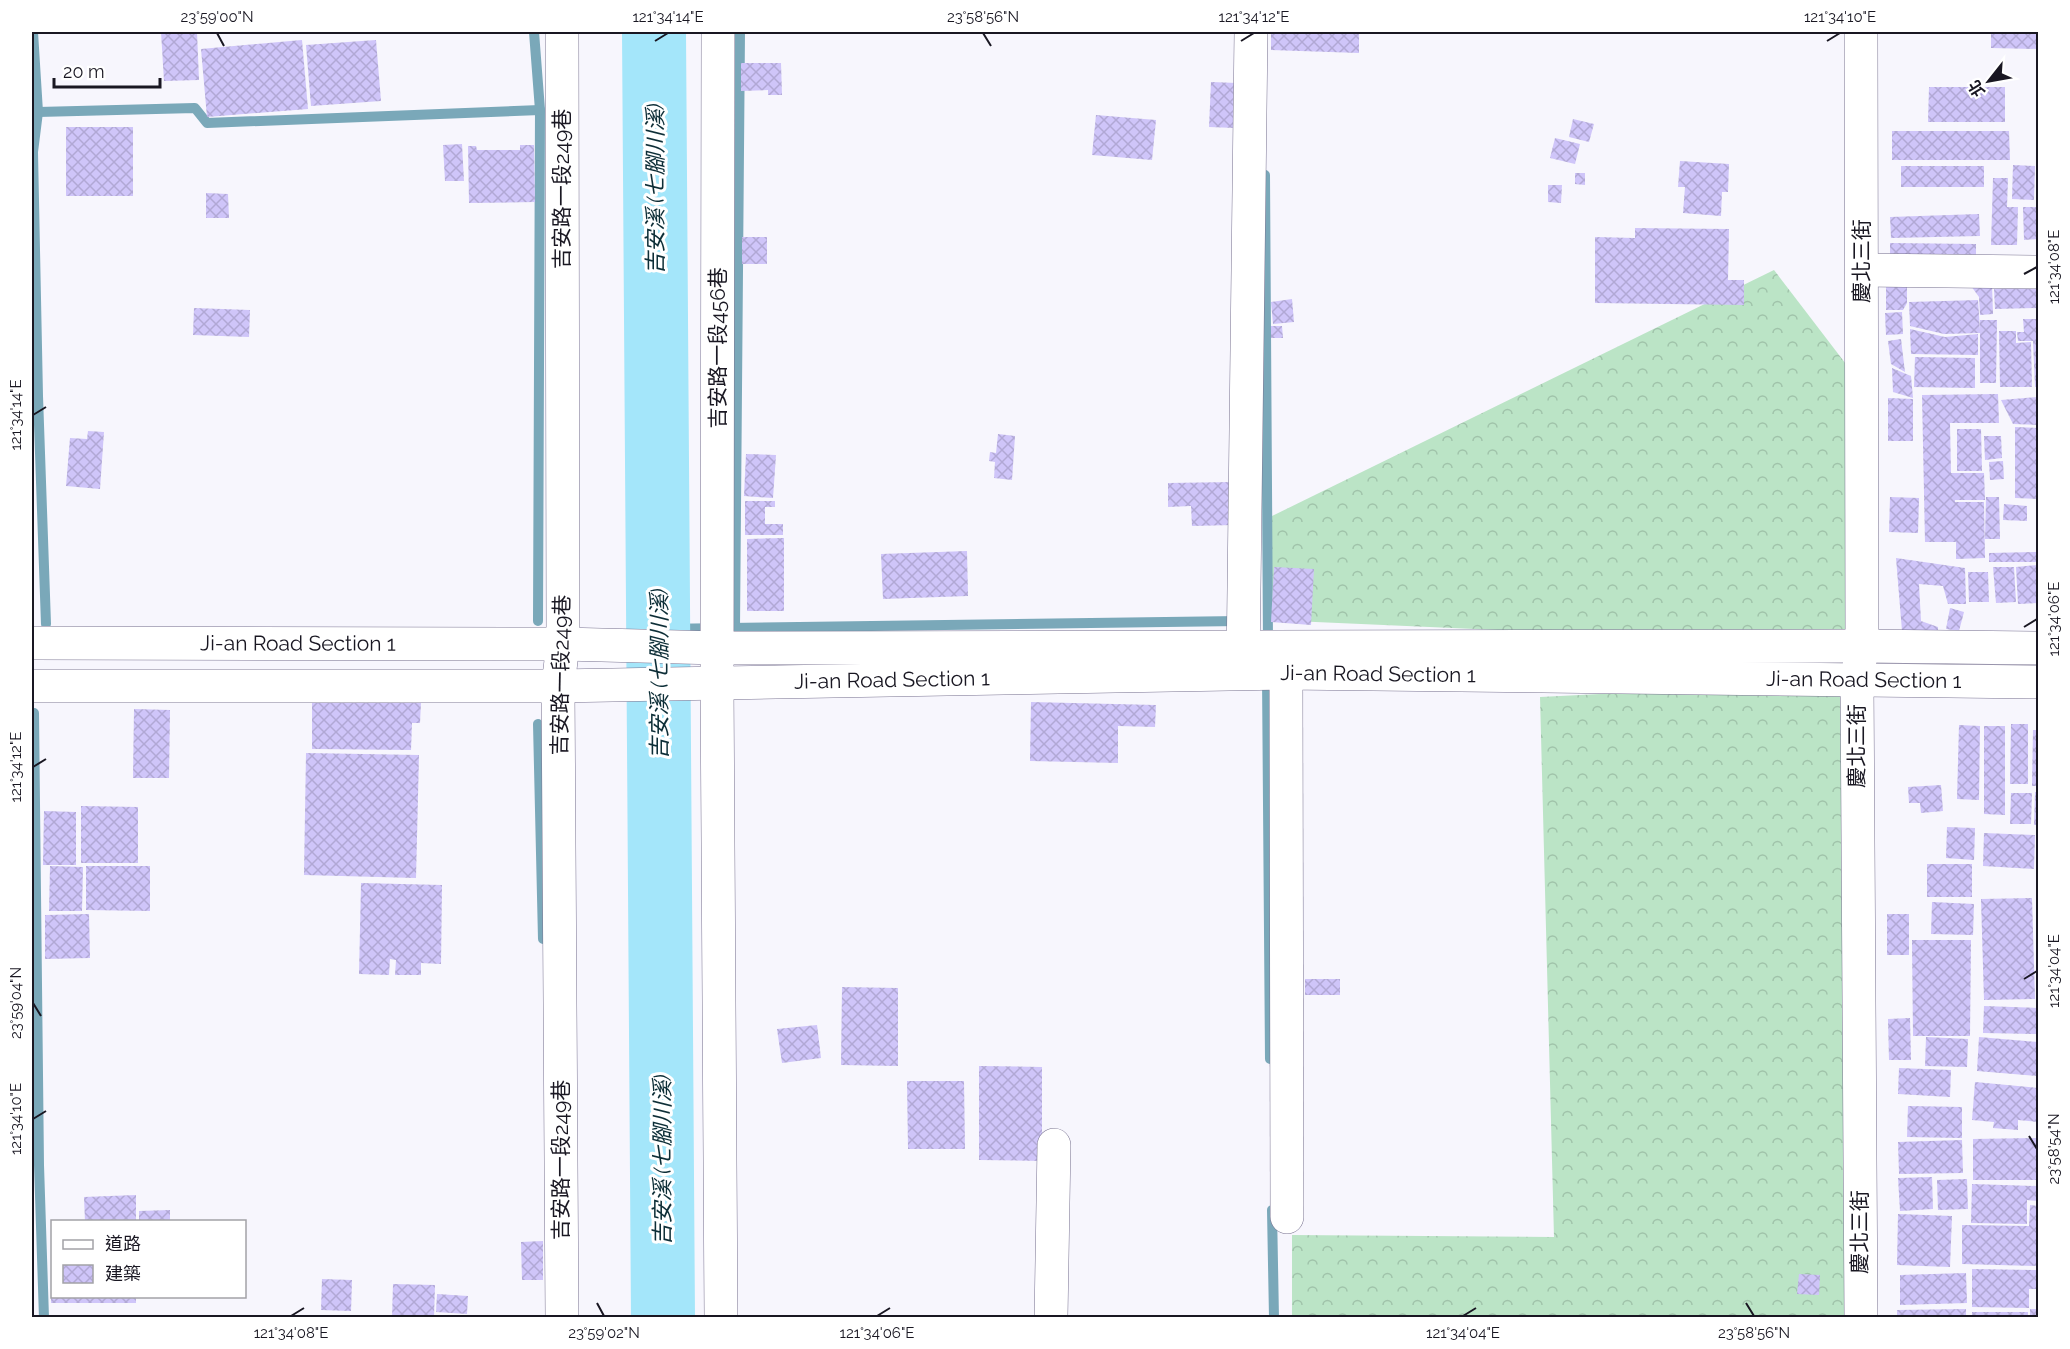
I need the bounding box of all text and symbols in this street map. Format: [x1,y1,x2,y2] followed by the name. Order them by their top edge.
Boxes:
[181,8,254,26] text: 23°59'00"N
[632,8,704,26] text: 121°34'14"E
[947,8,1019,26] text: 23°58'56"N
[1219,8,1289,26] text: 121°34'12"E
[1804,8,1876,26] text: 121°34'10"E
[54,51,160,89] scale bar
[1959,51,2019,111] north arrow
[63,61,105,82] text: 20 m
[1964,77,1989,100] text: 北
[642,103,668,275] water label: 吉安溪 (七腳川溪)
[549,109,574,269] street label: 吉安路一段249巷
[1849,219,1874,303] street label: 慶北三街
[2045,230,2063,304] text: 121°34'08"E
[705,267,730,429] street label: 吉安路一段456巷
[7,379,25,451] text: 121°34'14"E
[2045,582,2063,656] text: 121°34'06"E
[646,588,672,760] water label: 吉安溪 (七腳川溪)
[547,594,574,756] street label: 吉安路一段249巷
[200,630,396,656] street label: Ji-an Road Section 1
[1280,660,1476,687] street label: Ji-an Road Section 1
[794,665,990,694] street label: Ji-an Road Section 1
[1766,666,1962,693] street label: Ji-an Road Section 1
[1844,704,1869,788] street label: 慶北三街
[7,732,25,802] text: 121°34'12"E
[2045,934,2063,1008] text: 121°34'04"E
[7,967,25,1039] text: 23°59'04"N
[649,1074,675,1246] water label: 吉安溪 (七腳川溪)
[548,1080,573,1240] street label: 吉安路一段249巷
[7,1083,25,1155] text: 121°34'10"E
[2045,1113,2063,1185] text: 23°58'54"N
[1847,1190,1872,1274] street label: 慶北三街
[51,1220,246,1298] legend
[105,1233,141,1254] text: 道路
[105,1263,141,1284] text: 建築
[254,1324,328,1342] text: 121°34'08"E
[568,1324,640,1342] text: 23°59'02"N
[840,1324,914,1342] text: 121°34'06"E
[1426,1324,1500,1342] text: 121°34'04"E
[1718,1324,1790,1342] text: 23°58'56"N

